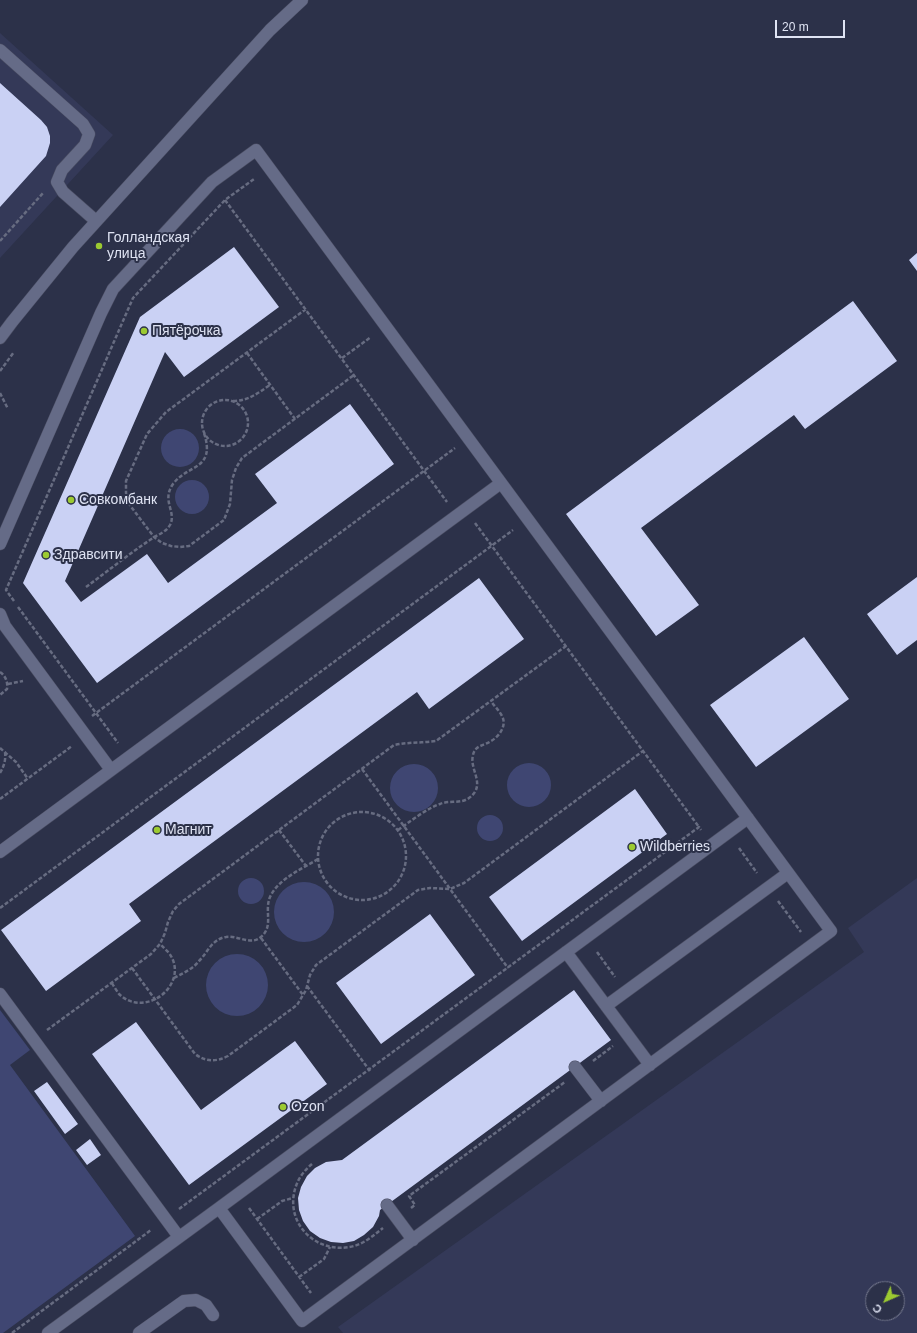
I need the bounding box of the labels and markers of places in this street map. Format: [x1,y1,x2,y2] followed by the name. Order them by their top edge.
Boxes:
[107,230,190,262] place label: Голландская улица
[94,241,104,251] marker: Голландская улица
[152,323,221,339] place label: Пятёрочка
[139,326,149,336] marker: Пятёрочка
[79,492,157,508] place label: Совкомбанк
[66,495,76,505] marker: Совкомбанк
[54,547,123,563] place label: Здравсити
[41,550,51,560] marker: Здравсити
[165,822,212,838] place label: Магнит
[152,825,162,835] marker: Магнит
[640,839,710,855] place label: Wildberries
[627,842,637,852] marker: Wildberries
[291,1099,324,1115] place label: Ozon
[278,1102,288,1112] marker: Ozon

